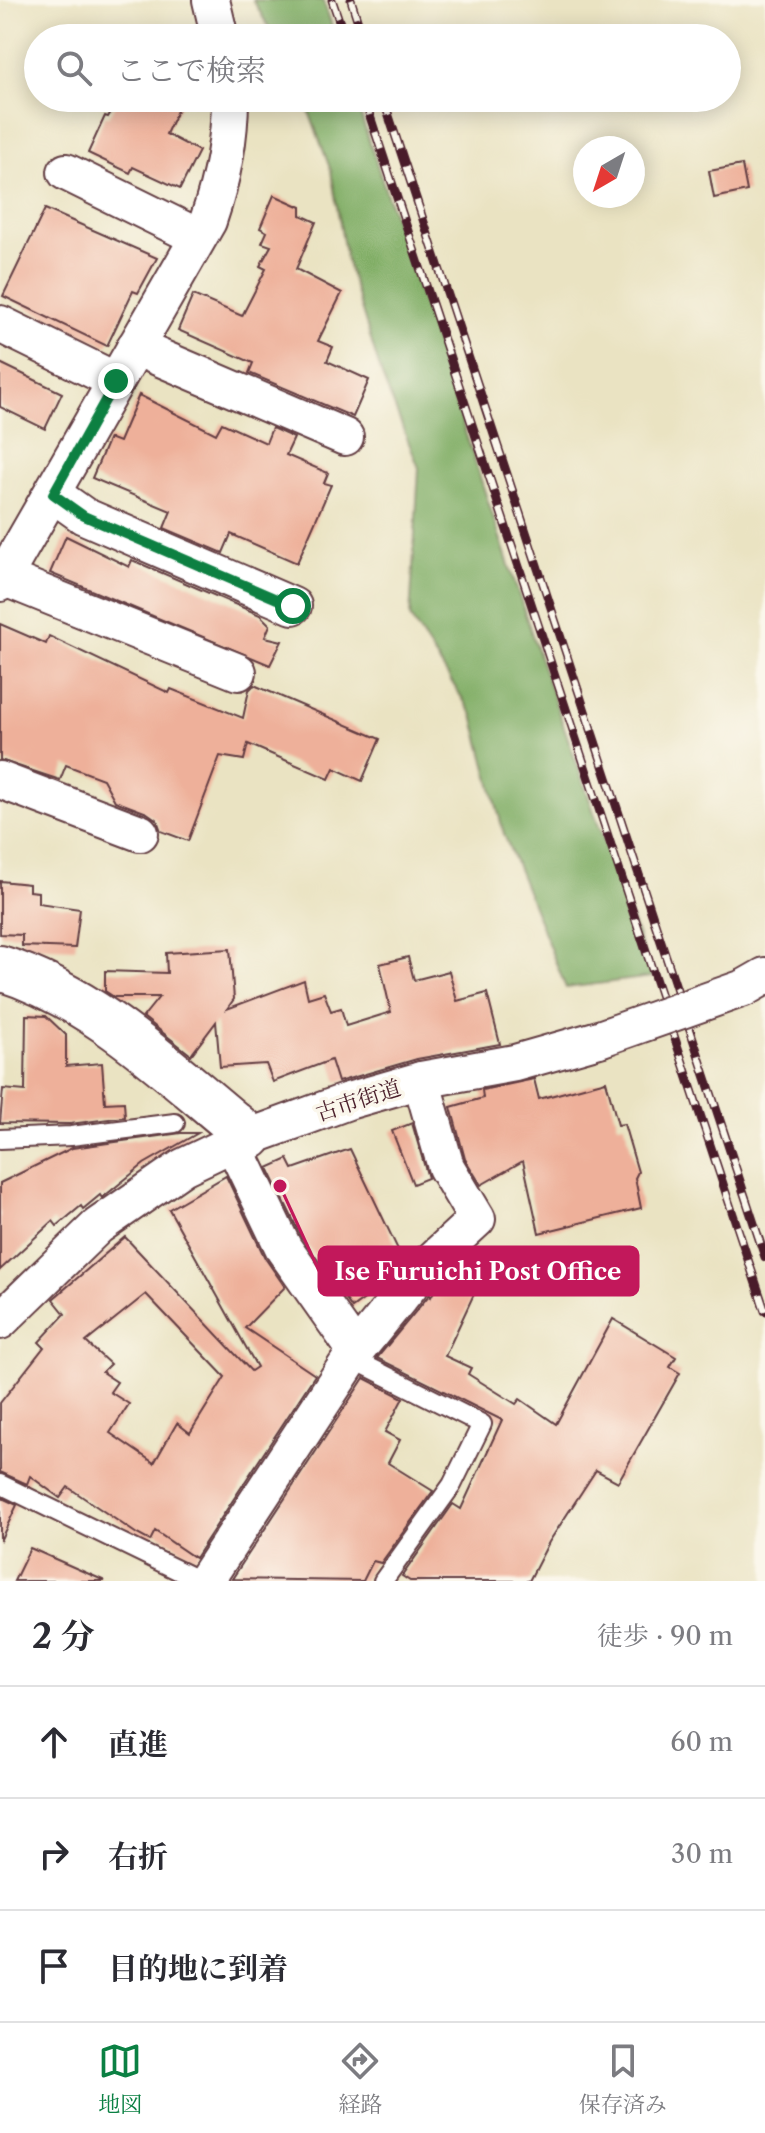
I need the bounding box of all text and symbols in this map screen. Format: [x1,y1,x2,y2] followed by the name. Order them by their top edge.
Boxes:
[24,24,741,112] search box
[52,46,96,90] icon: search
[116,52,266,89] text: ここで検索
[573,136,645,208] north arrow
[98,363,134,399] route end
[275,588,311,624] route start
[312,1074,404,1127] street label: 古市街道
[319,1247,638,1295] callout: Ise Furuichi Post Office
[335,1257,621,1286] text: Ise Furuichi Post Office
[32,1615,95,1657] text: 2 分
[597,1620,733,1652] text: 徒歩 · 90 m
[32,1720,76,1764] icon: ahead
[108,1726,168,1763] text: 直進
[670,1726,733,1758] text: 60 m
[32,1832,76,1876] icon: right
[108,1838,168,1875] text: 右折
[671,1838,733,1870] text: 30 m
[32,1944,76,1988] icon: arrive
[108,1950,288,1987] text: 目的地に到着
[98,2039,142,2118] tab: 地図
[338,2039,383,2118] tab: 経路
[579,2039,667,2118] tab: 保存済み

